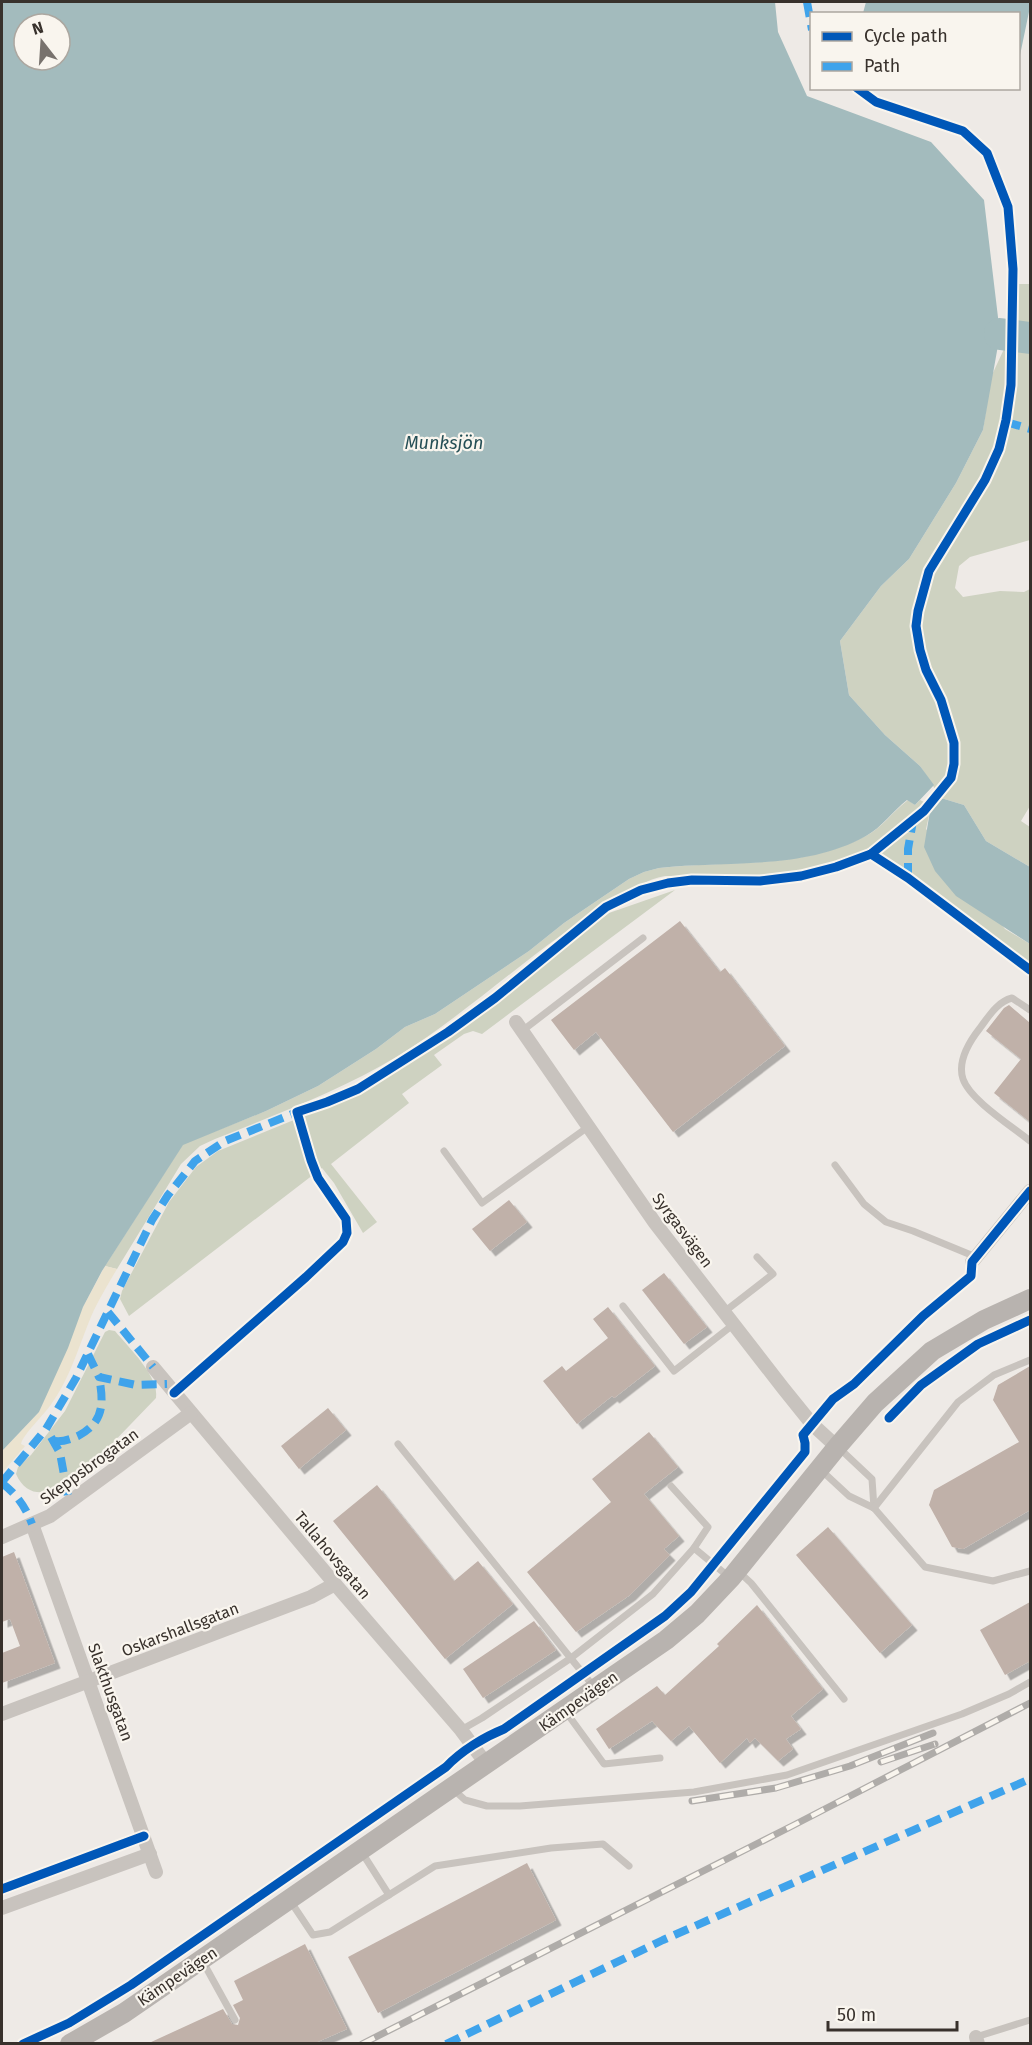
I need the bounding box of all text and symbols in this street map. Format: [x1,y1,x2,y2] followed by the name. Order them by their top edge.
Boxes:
[12,12,72,72] north arrow
[810,12,1020,90] legend
[30,17,46,39] text: N
[864,25,948,47] text: Cycle path
[864,55,900,77] text: Path
[405,432,483,454] water label: Munksjön
[648,1189,717,1271] street label: Syrgasvägen
[36,1424,142,1508] street label: Skeppsbrogatan
[291,1508,375,1603] street label: Tallahovsgatan
[119,1598,241,1661] street label: Oskarshallsgatan
[84,1641,137,1744] street label: Slakthusgatan
[535,1667,622,1736] street label: Kämpevägen
[134,1943,221,2010] street label: Kämpevägen
[828,1994,957,2032] scale bar
[837,2004,876,2026] text: 50 m

